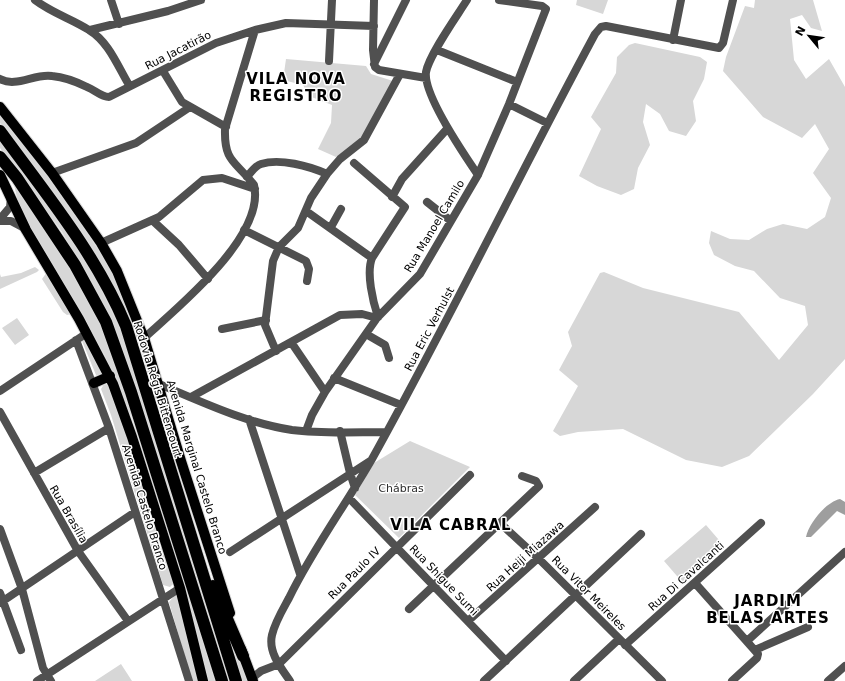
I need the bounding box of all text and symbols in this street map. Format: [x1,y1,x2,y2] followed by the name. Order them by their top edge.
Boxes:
[789,16,829,56] north arrow
[793,24,809,39] text: N
[143,28,214,73] street label: Rua Jacatirão
[246,70,346,105] district label: VILA NOVA REGISTRO
[402,177,467,275] street label: Rua Manoel Camilo
[402,284,457,373] street label: Rua Eric Verhulst
[131,319,185,460] street label: Rodovia Régis Bittencourt
[164,379,229,556] street label: Avenida Marginal Castelo Branco
[119,443,170,572] street label: Avenida Castelo Branco
[378,482,424,495] park label: Chábras
[47,483,90,546] street label: Rua Brasília
[390,516,512,534] district label: VILA CABRAL
[484,518,567,595] street label: Rua Heiji Miazawa
[646,539,727,614] street label: Rua Di Cavalcanti
[407,542,481,618] street label: Rua Shigue Sumi
[326,544,383,602] street label: Rua Paulo IV
[549,554,629,633] street label: Rua Vitor Meireles
[706,592,830,627] district label: JARDIM BELAS ARTES

